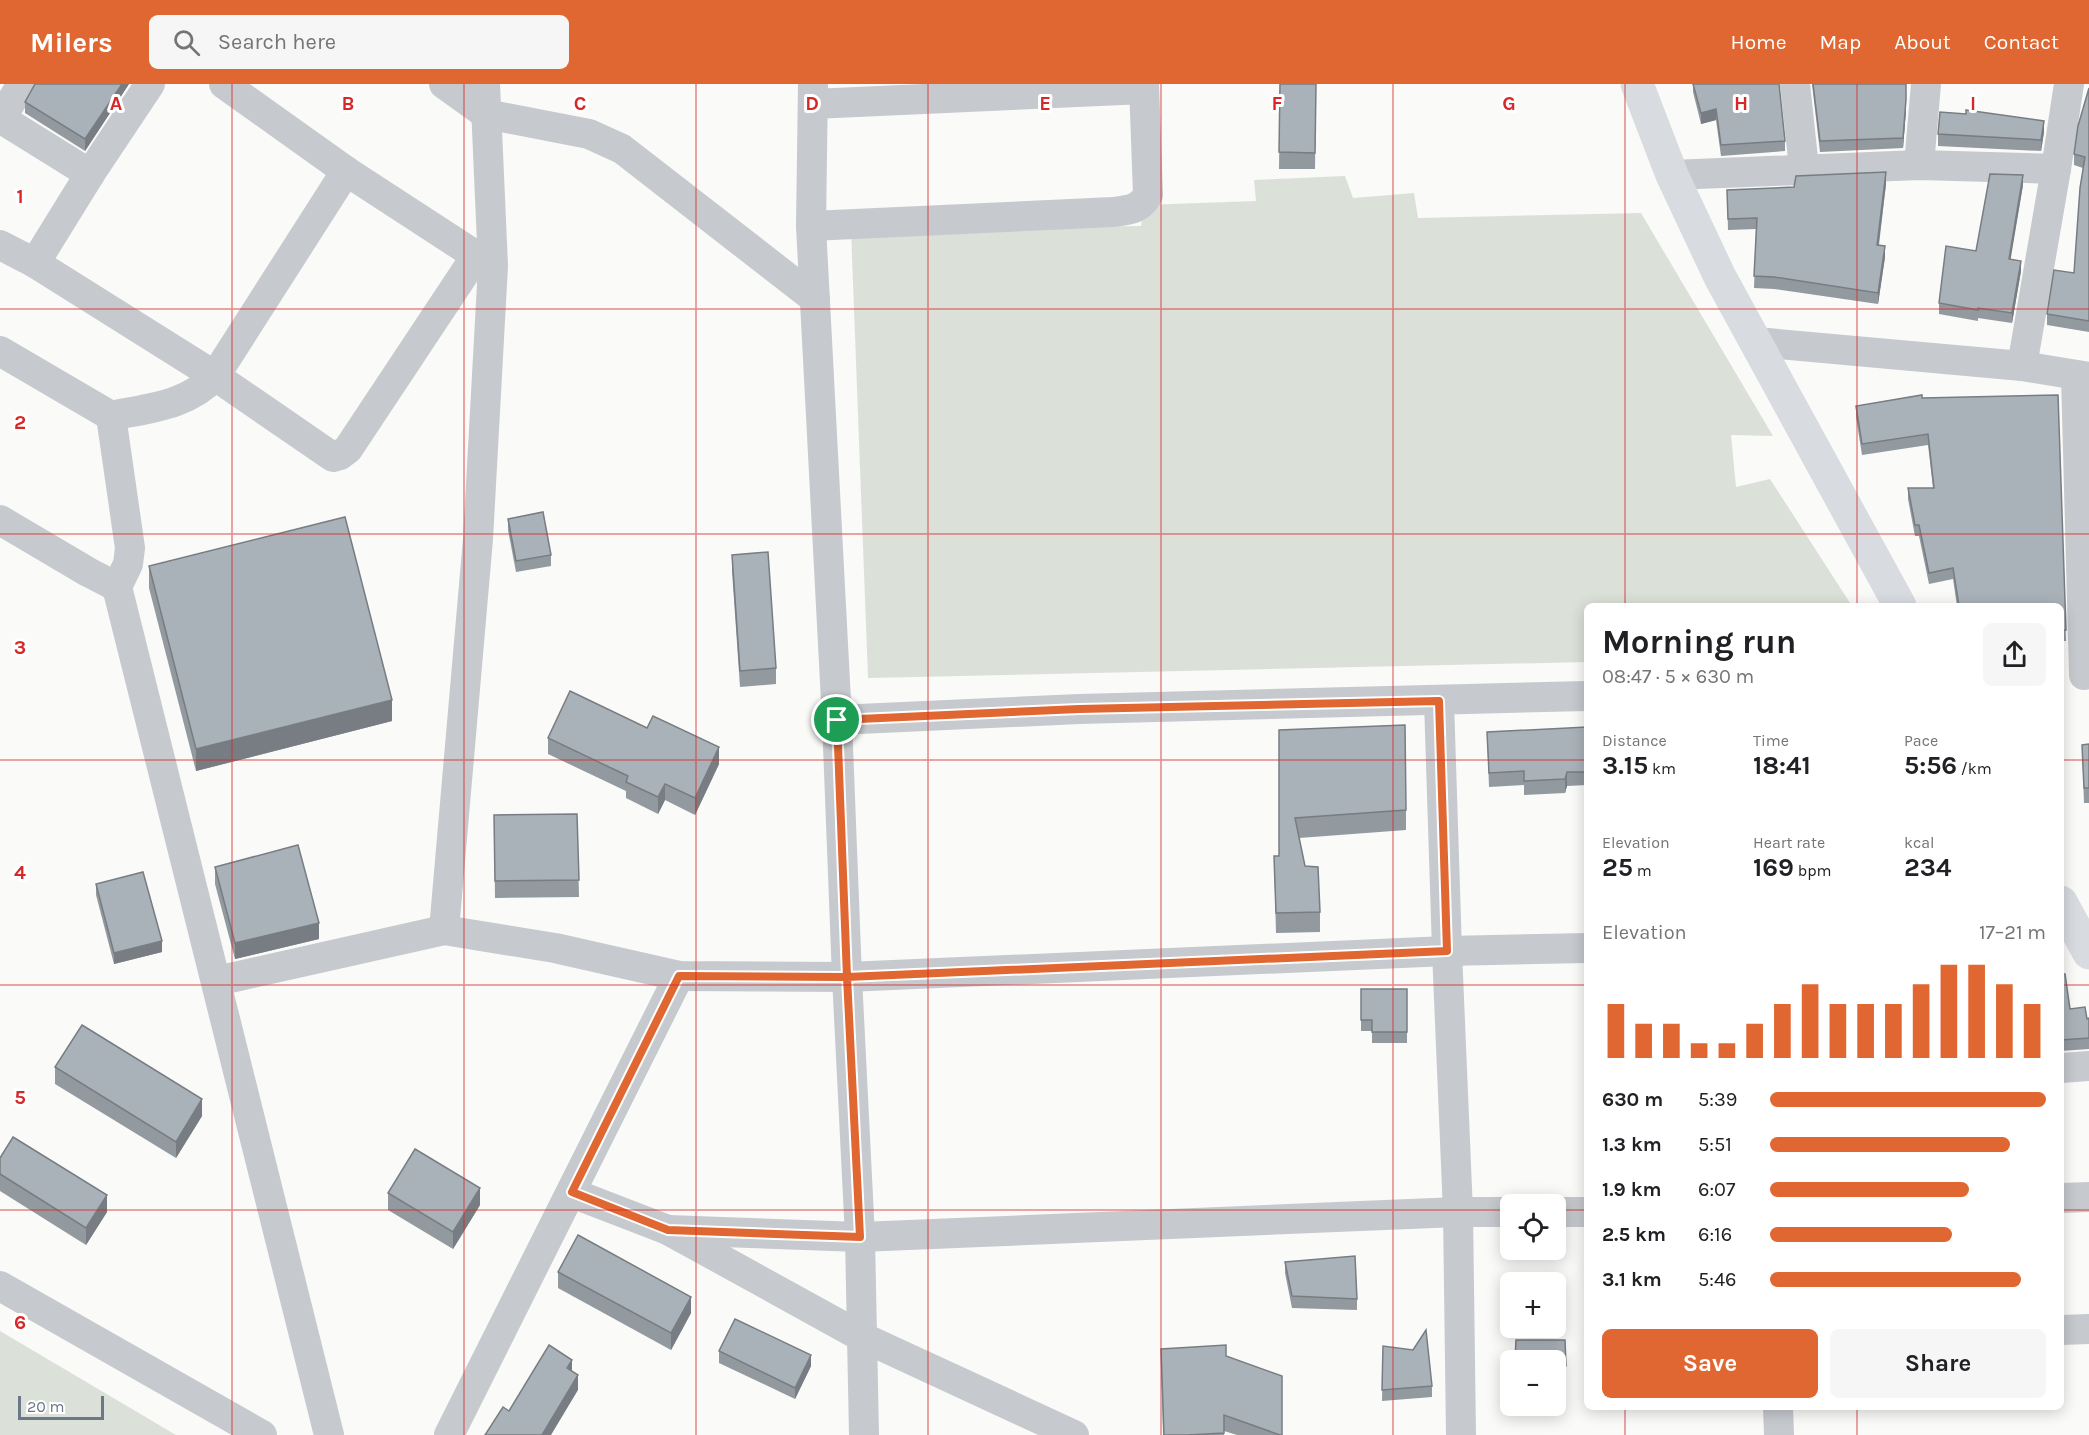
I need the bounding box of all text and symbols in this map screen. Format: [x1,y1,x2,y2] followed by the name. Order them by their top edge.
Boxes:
[149,15,569,69] search box
[30,26,113,59] text: Milers
[170,26,203,59] icon: search
[218,29,336,55] text: Search here
[1731,30,1787,54] text: Home
[1820,30,1861,54] text: Map
[1894,30,1951,54] text: About
[1984,30,2059,54] text: Contact
[110,92,123,115] text: A
[342,92,354,115] text: B
[574,92,586,115] text: C
[805,92,819,115] text: D
[1039,92,1051,115] text: E
[1272,92,1283,115] text: F
[1502,92,1516,115] text: G
[1734,92,1748,115] text: H
[1970,92,1976,115] text: I
[16,185,24,208] text: 1
[14,411,26,434] text: 2
[1602,623,1796,661] text: Morning run
[1983,623,2046,686] button: share
[14,636,26,659] text: 3
[1602,665,1754,688] text: 08:47 · 5 × 630 m
[811,694,862,745] pin
[820,703,853,736] icon: arrive
[1602,731,1667,750] text: Distance
[1753,731,1789,750] text: Time
[1904,731,1938,750] text: Pace
[1602,750,1648,781] text: 3.15
[1753,750,1811,781] text: 18:41
[1904,750,1957,781] text: 5:56
[1648,759,1676,778] text: km
[1957,759,1992,778] text: /km
[1602,833,1670,852] text: Elevation
[1753,833,1825,852] text: Heart rate
[1904,833,1935,852] text: kcal
[1602,852,1633,883] text: 25
[1753,852,1794,883] text: 169
[1904,852,1951,883] text: 234
[14,861,26,884] text: 4
[1633,861,1652,880] text: m
[1794,861,1832,880] text: bpm
[1602,921,1687,944] text: Elevation
[1979,921,2046,944] text: 17–21 m
[14,1086,26,1109] text: 5
[1602,1088,1663,1111] text: 630 m
[1698,1088,1737,1111] text: 5:39
[1602,1133,1662,1156] text: 1.3 km
[1698,1133,1732,1156] text: 5:51
[1602,1178,1662,1201] text: 1.9 km
[1698,1178,1735,1201] text: 6:07
[1500,1194,1566,1416] map controls
[1500,1194,1566,1260] button: locate
[1602,1223,1666,1246] text: 2.5 km
[1698,1223,1732,1246] text: 6:16
[1602,1268,1662,1291] text: 3.1 km
[1698,1268,1737,1291] text: 5:46
[1500,1272,1566,1338] button: +
[14,1311,26,1334] text: 6
[1602,1329,1818,1398] button: Save
[1830,1329,2046,1398] button: Share
[1500,1350,1566,1416] button: −
[18,1393,104,1420] scale bar
[27,1397,65,1416] text: 20 m

